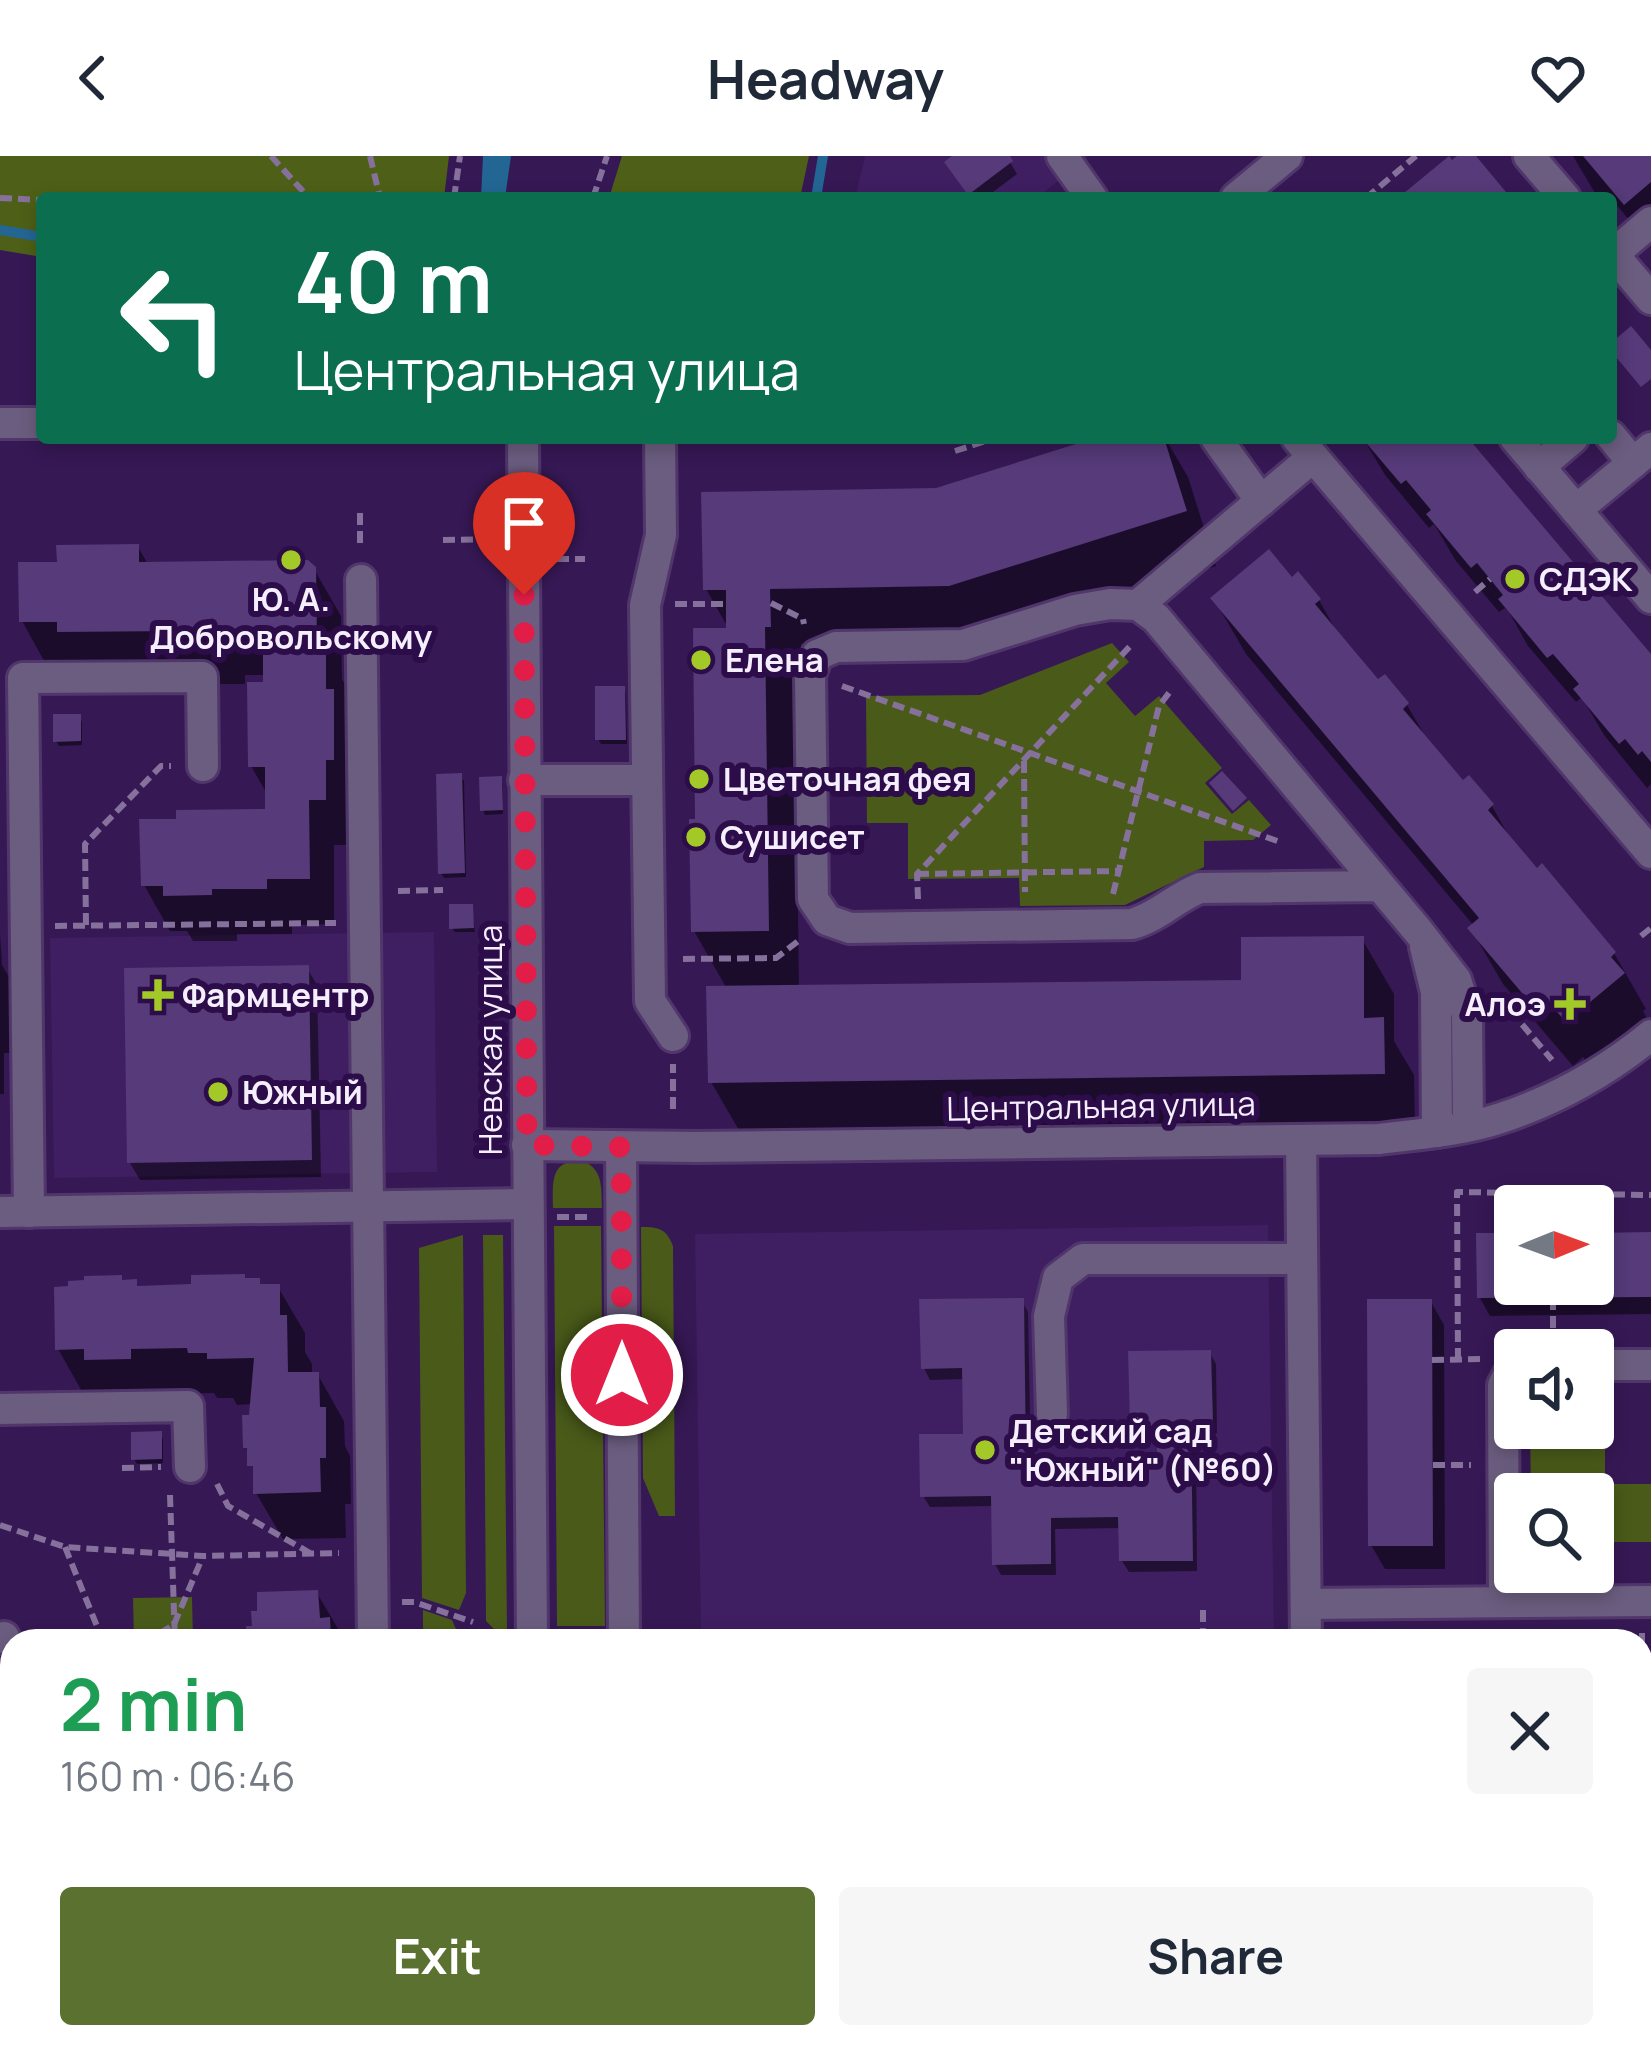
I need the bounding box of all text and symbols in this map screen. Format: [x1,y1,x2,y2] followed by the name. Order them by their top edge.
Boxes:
[707,41,944,115] text: Headway
[60,45,126,111] icon: back
[1525,45,1591,111] icon: heart
[294,223,493,338] text: 40 m
[96,240,252,396] icon: left
[294,332,800,406] text: Центральная улица
[473,472,575,595] pin
[491,490,557,556] icon: arrive
[278,547,304,573] marker: Ю. А. Добровольскому
[1539,556,1633,601] place label: СДЭК
[1502,566,1528,592] marker: СДЭК
[150,576,433,659] place label: Ю. А. Добровольскому
[725,637,824,682] place label: Елена
[688,647,714,673] marker: Елена
[723,756,971,801] place label: Цветочная фея
[686,766,712,792] marker: Цветочная фея
[720,814,865,859] place label: Сушисет
[683,824,709,850] marker: Сушисет
[467,925,512,1155] street label: Невская улица
[182,972,369,1017] place label: Фармцентр
[1464,981,1546,1026] place label: Алоэ
[145,982,171,1008] marker: Фармцентр
[1557,991,1583,1017] marker: Алоэ
[242,1069,363,1114] place label: Южный
[205,1079,231,1105] marker: Южный
[946,1080,1256,1131] street label: Центральная улица
[1494,1185,1614,1305] north arrow
[1494,1185,1614,1593] map controls
[559,1312,685,1438] position arrow
[1494,1329,1614,1449] button: sound
[1009,1408,1277,1491] place label: Детский сад "Южный" (№60)
[972,1437,998,1463] marker: Детский сад "Южный" (№60)
[1494,1473,1614,1593] button: search
[60,1654,247,1753] text: 2 min
[1467,1668,1593,1794] button: close
[60,1749,295,1803] text: 160 m · 06:46
[60,1887,815,2025] button: Exit
[839,1887,1593,2025] button: Share

